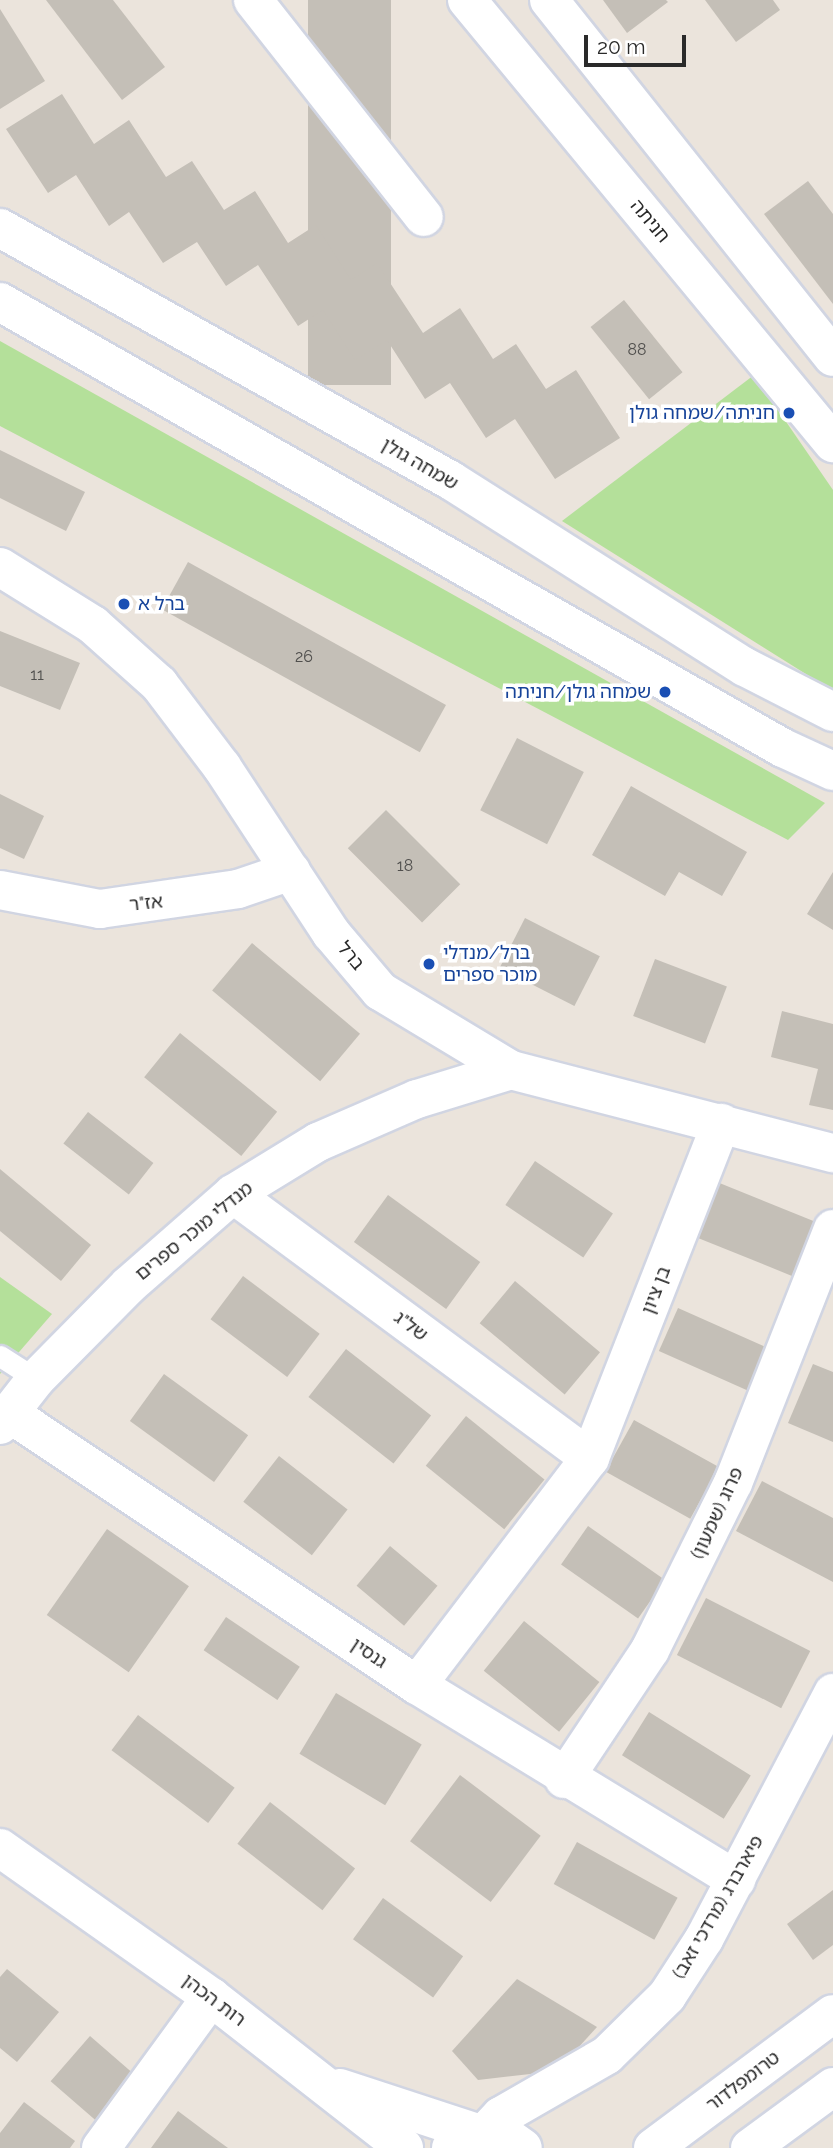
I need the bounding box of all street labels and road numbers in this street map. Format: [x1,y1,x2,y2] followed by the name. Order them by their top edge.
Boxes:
[625,195,675,247] street label: חניתה
[378,433,462,495] street label: שמחה גולן
[128,890,164,916] street label: אז"ר
[333,937,369,975] street label: ברל
[131,1177,257,1285] street label: מנדלי מוכר ספרים
[636,1263,676,1317] street label: בן ציון
[390,1306,432,1346] street label: של"ג
[686,1463,748,1563] street label: פרוג (שמעון)
[347,1633,391,1673] street label: גנסין
[668,1831,768,1983] street label: פיארברג (מרדכי זאב)
[178,1969,250,2031] street label: רות הכהן
[702,2046,784,2116] street label: טרומפלדור

